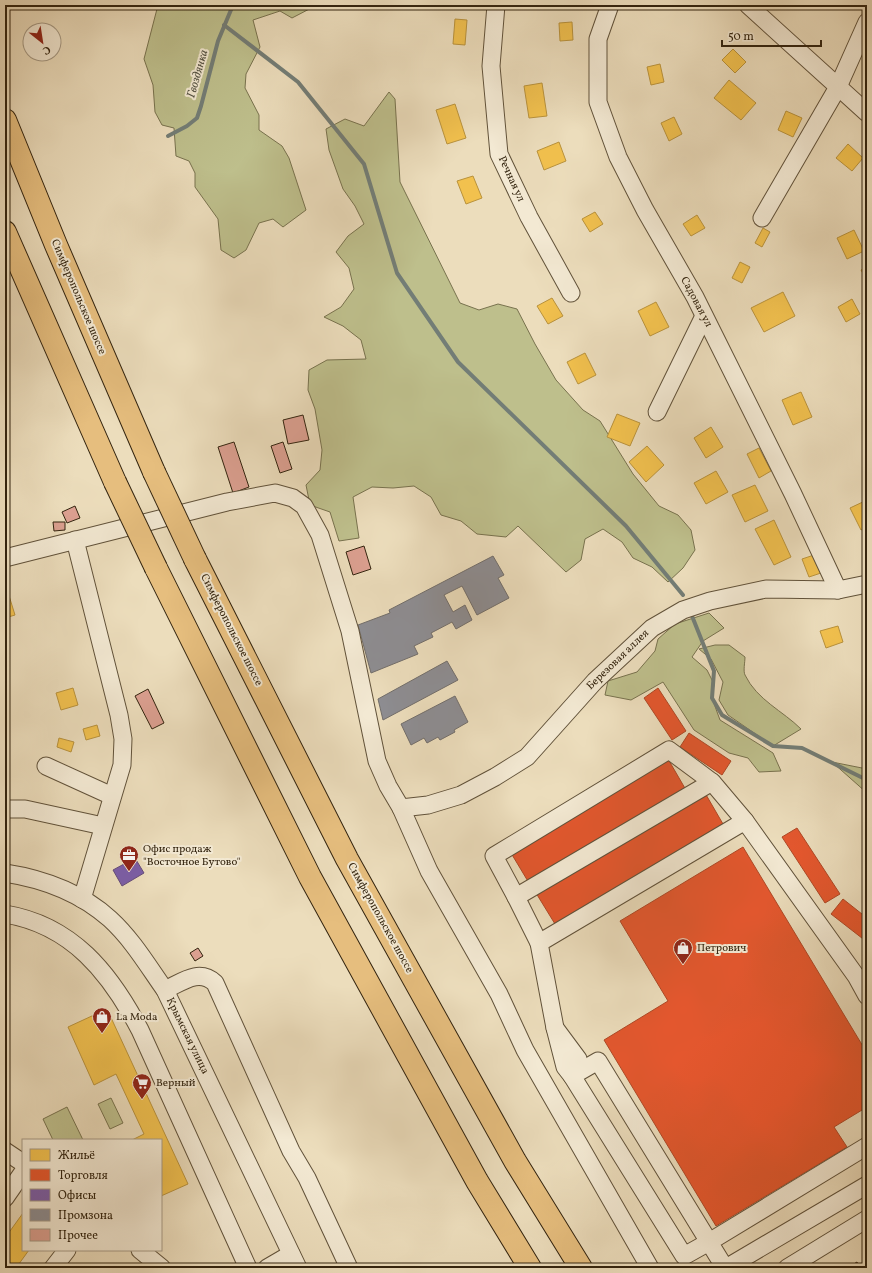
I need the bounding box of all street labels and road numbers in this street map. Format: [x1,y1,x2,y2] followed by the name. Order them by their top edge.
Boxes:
[494,154,528,204] street label: Речная ул
[47,237,109,357] street label: Симферопольское шоссе
[676,274,716,330] street label: Садовая ул
[196,571,266,689] street label: Симферопольское шоссе
[583,626,653,694] street label: Березовая аллея
[343,860,417,976] street label: Симферопольское шоссе
[162,995,212,1077] street label: Крымская улица

